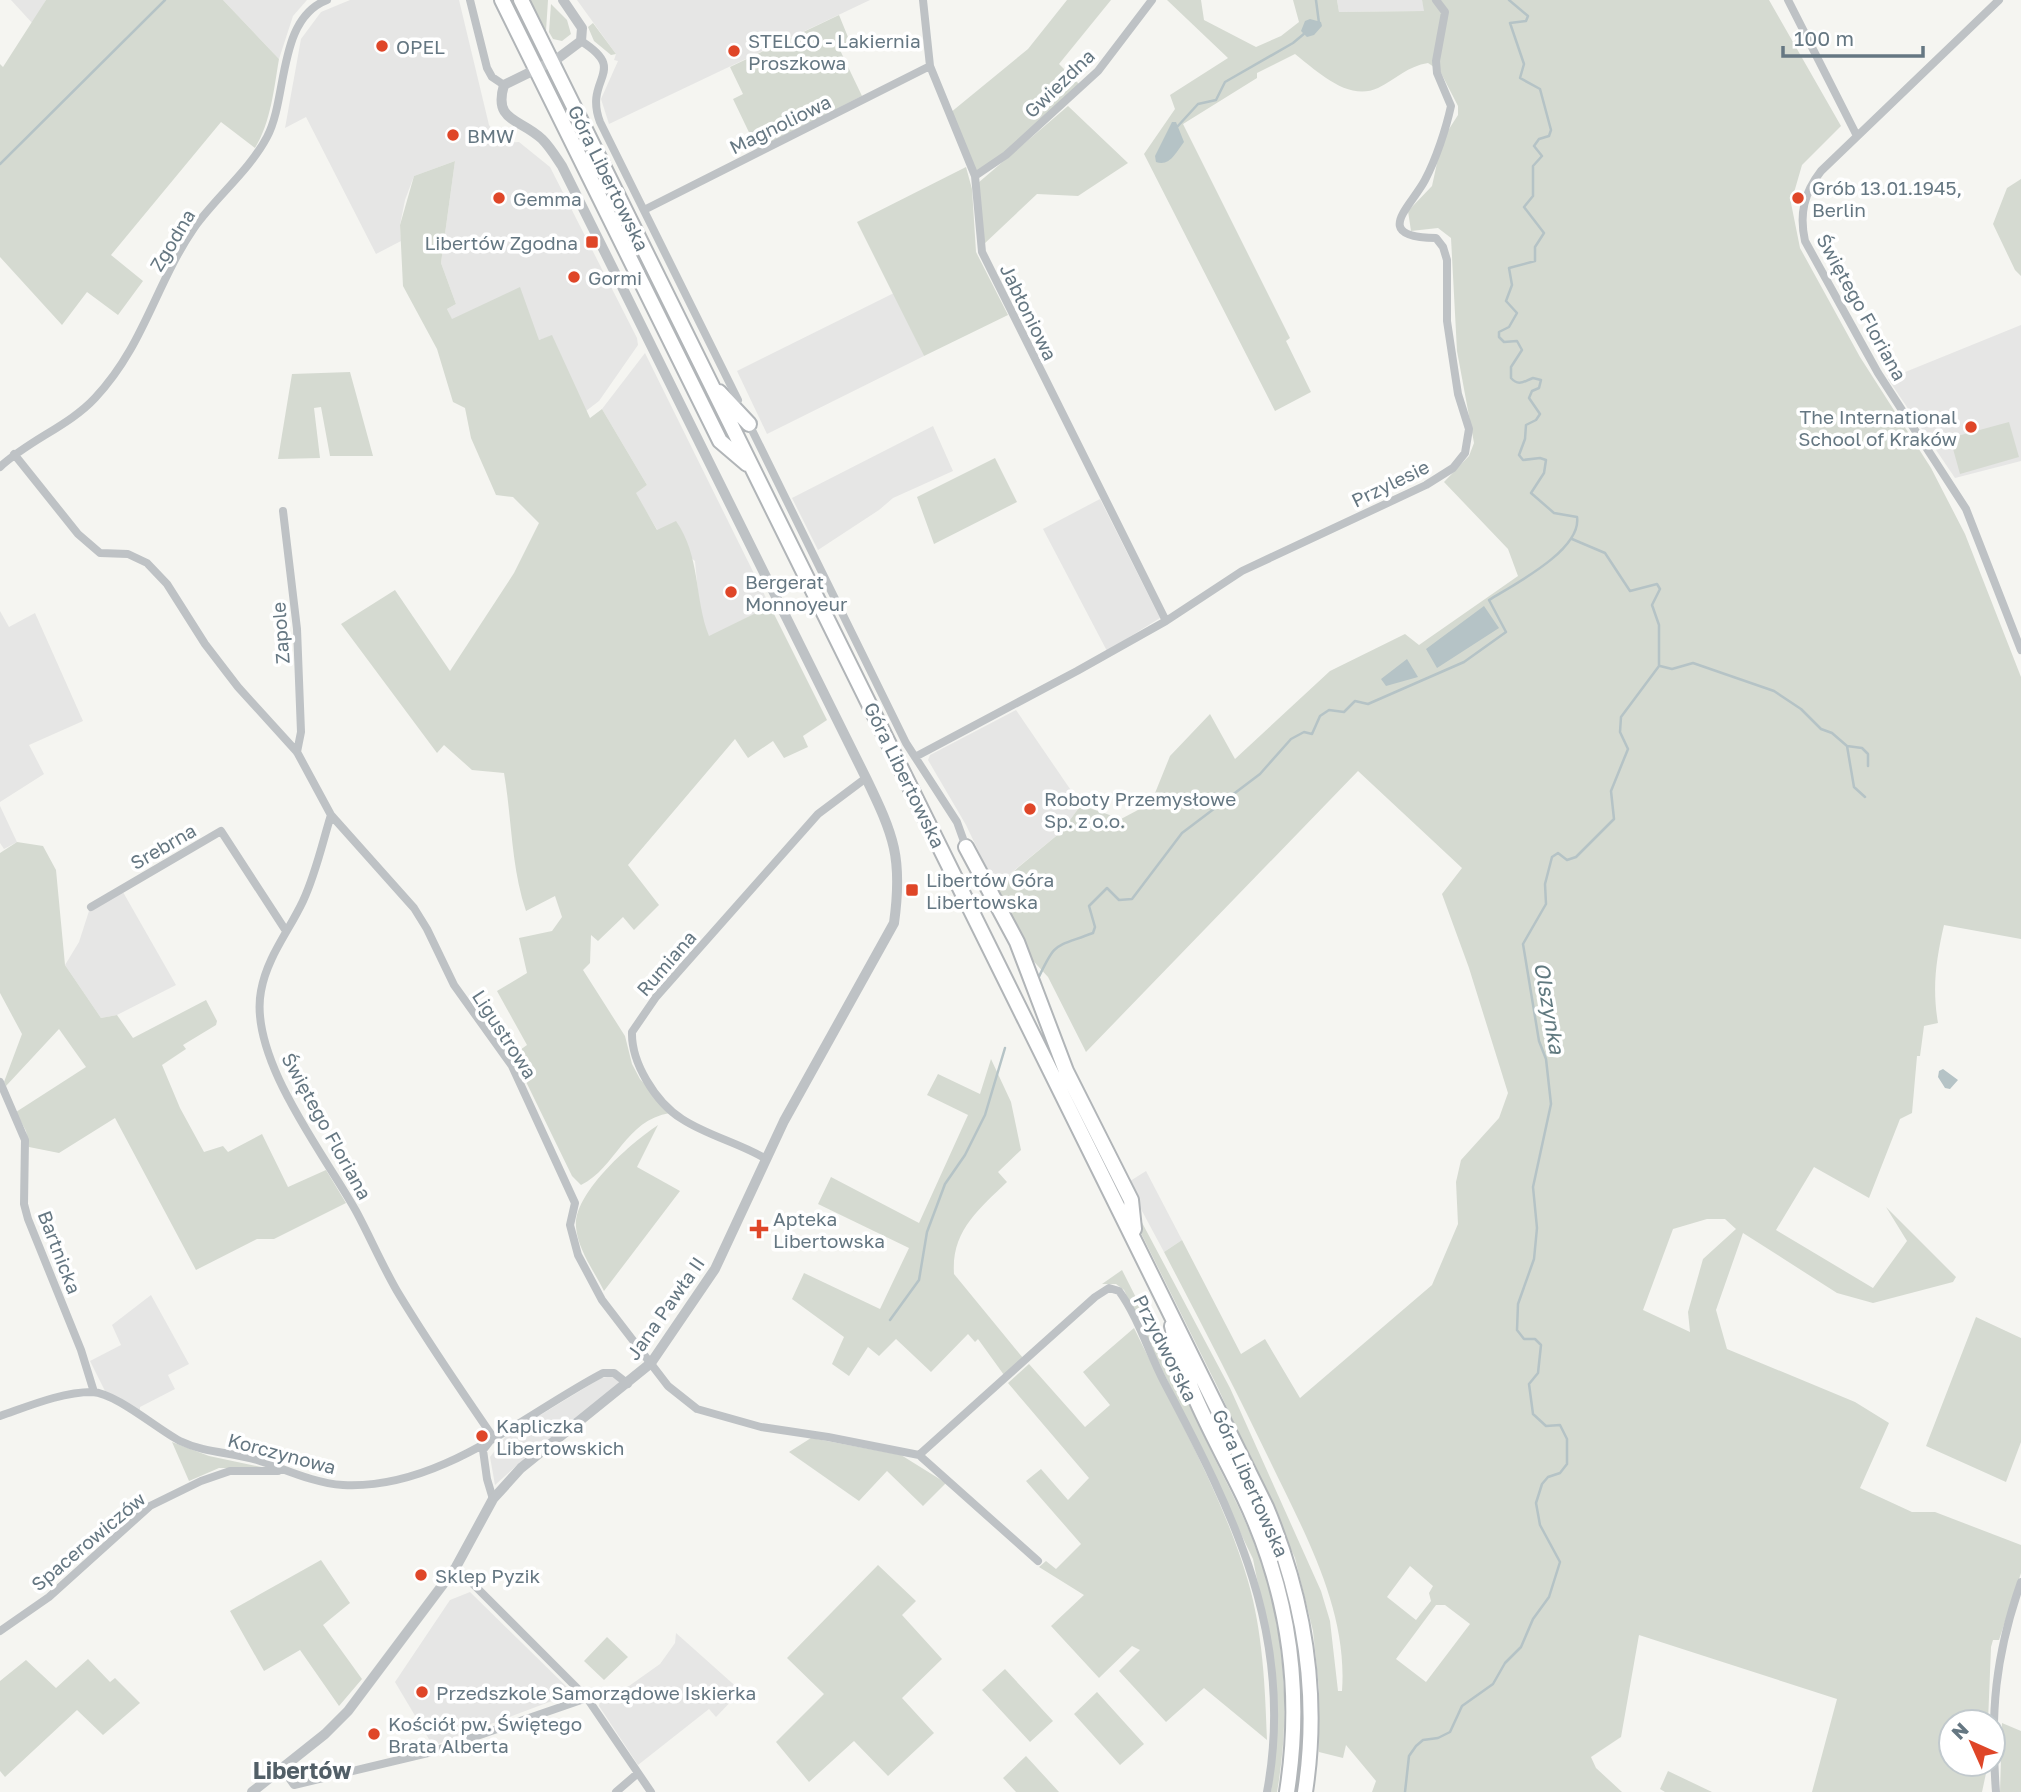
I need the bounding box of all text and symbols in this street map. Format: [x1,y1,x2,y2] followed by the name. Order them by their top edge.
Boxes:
[1783,14,1923,58] scale bar
[1794,25,1854,51] text: 100 m
[748,29,921,74] place label: STELCO - Lakiernia Proszkowa
[396,35,445,58] place label: OPEL
[374,38,390,54] marker: OPEL
[726,43,742,59] marker: STELCO - Lakiernia Proszkowa
[1019,44,1099,122] street label: Gwiezdna
[726,90,834,158] street label: Magnoliowa
[564,101,654,255] street label: Góra Libertowska
[467,124,514,147] place label: BMW
[445,127,461,143] marker: BMW
[1812,176,1962,221] place label: Grób 13.01.1945, Berlin
[513,187,582,210] place label: Gemma
[491,190,507,206] marker: Gemma
[1790,190,1806,206] marker: Grób 13.01.1945, Berlin
[145,205,199,275] street label: Zgodna
[1812,230,1912,384] street label: Świętego Floriana
[424,231,578,254] place label: Libertów Zgodna
[584,234,600,250] marker: Libertów Zgodna
[996,260,1062,364] street label: Jabłoniowa
[588,266,642,289] place label: Gormi
[566,269,582,285] marker: Gormi
[1798,405,1957,450] place label: The International School of Kraków
[1963,419,1979,435] marker: The International School of Kraków
[1347,454,1433,512] street label: Przylesie
[745,570,848,615] place label: Bergerat Monnoyeur
[723,584,739,600] marker: Bergerat Monnoyeur
[266,601,294,665] street label: Zapole
[860,698,950,852] street label: Góra Libertowska
[1044,787,1236,832] place label: Roboty Przemysłowe Sp. z o.o.
[1022,801,1038,817] marker: Roboty Przemysłowe Sp. z o.o.
[126,818,200,874] street label: Srebrna
[926,868,1054,913] place label: Libertów Góra Libertowska
[904,882,920,898] marker: Libertów Góra Libertowska
[631,926,701,1000] street label: Rumiana
[1529,960,1571,1057] water label: Olszynka
[468,985,542,1083] street label: Ligustrowa
[277,1049,377,1203] street label: Świętego Floriana
[34,1207,86,1297] street label: Bartnicka
[773,1207,885,1252] place label: Apteka Libertowska
[751,1221,767,1237] marker: Apteka Libertowska
[621,1252,709,1364] street label: Jana Pawła II
[1129,1291,1203,1405] street label: Przydworska
[1208,1405,1294,1561] street label: Góra Libertowska
[496,1414,625,1459] place label: Kapliczka Libertowskich
[225,1428,339,1478] street label: Korczynowa
[474,1428,490,1444] marker: Kapliczka Libertowskich
[26,1487,150,1595] street label: Spacerowiczów
[435,1564,540,1587] place label: Sklep Pyzik
[413,1567,429,1583] marker: Sklep Pyzik
[436,1681,756,1704] place label: Przedszkole Samorządowe Iskierka
[414,1684,430,1700] marker: Przedszkole Samorządowe Iskierka
[1937,1708,2007,1778] north arrow
[388,1712,582,1757] place label: Kościół pw. Świętego Brata Alberta
[1946,1717,1973,1744] text: N
[366,1726,382,1742] marker: Kościół pw. Świętego Brata Alberta
[253,1756,351,1784] district label: Libertów

